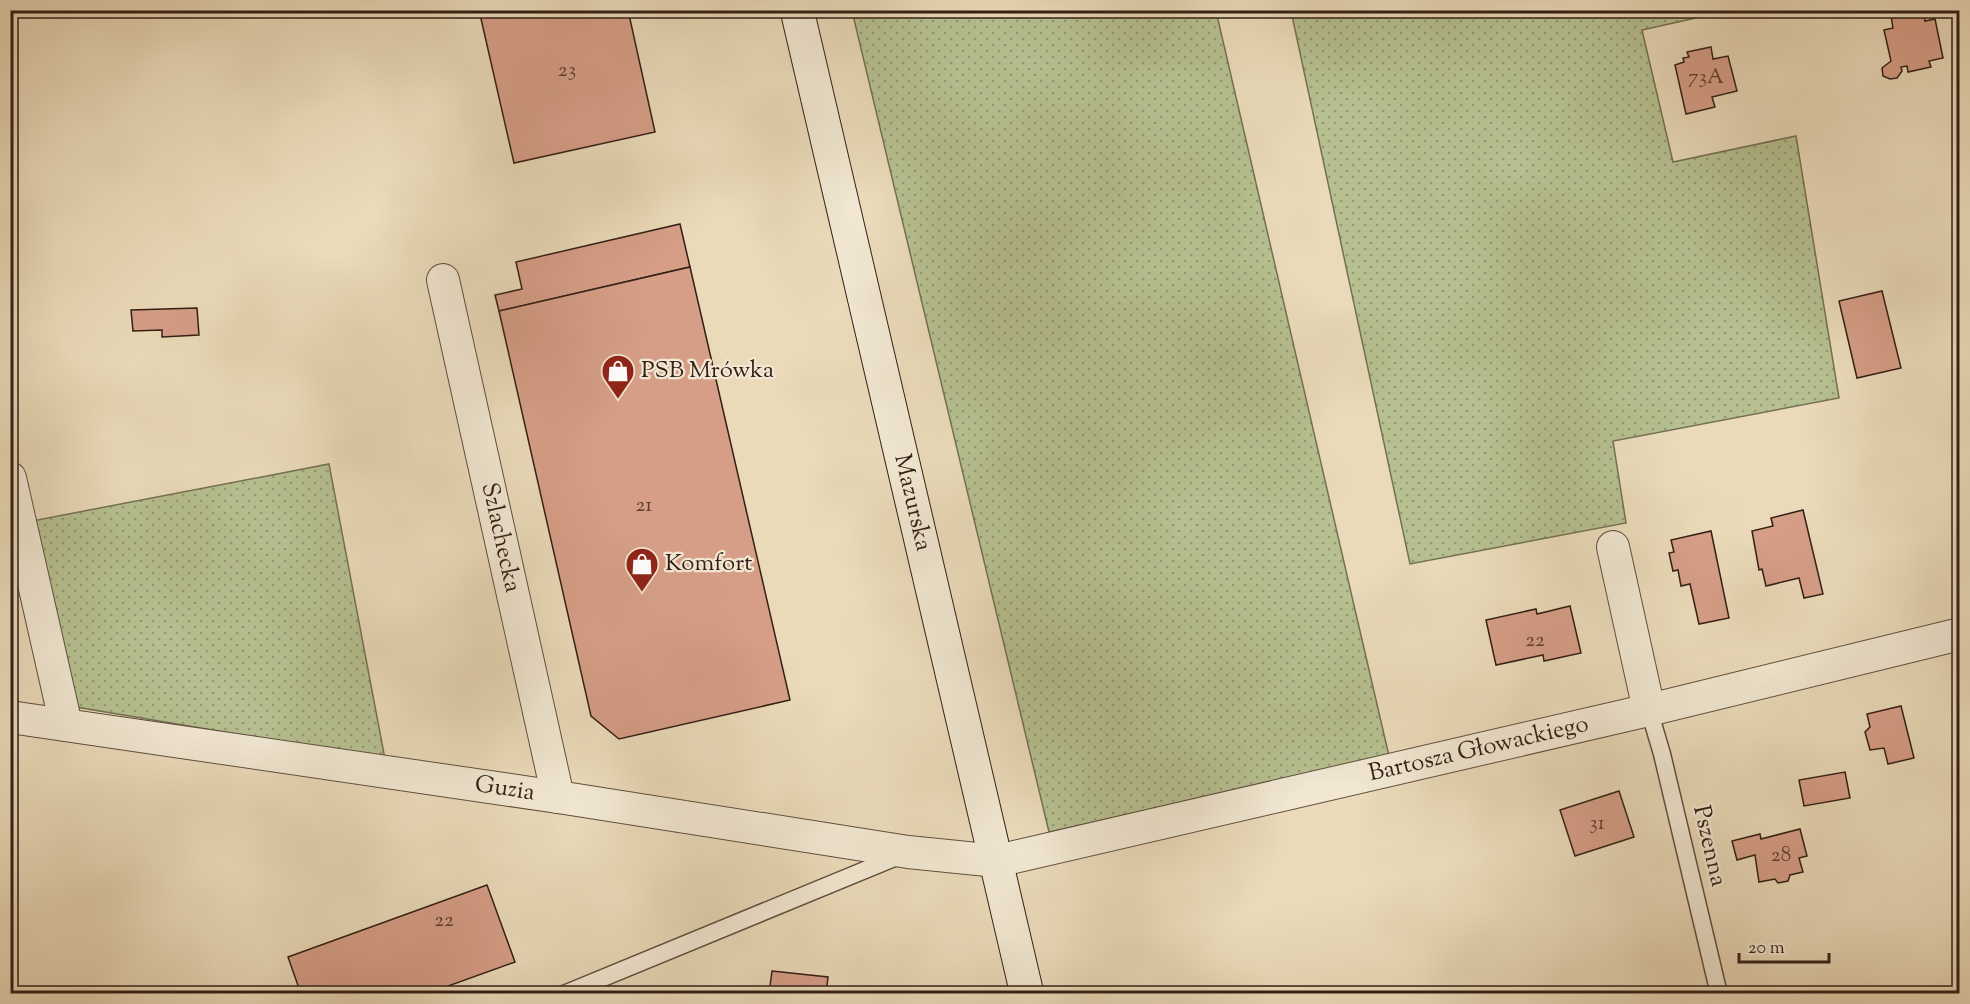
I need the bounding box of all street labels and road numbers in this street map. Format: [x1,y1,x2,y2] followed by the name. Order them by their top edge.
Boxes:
[884,451,940,555] street label: Mazurska
[472,480,529,596] street label: Szlachecka
[1365,708,1592,791] street label: Bartosza Głowackiego
[472,768,537,810] street label: Guzia
[1683,802,1735,890] street label: Pszenna

